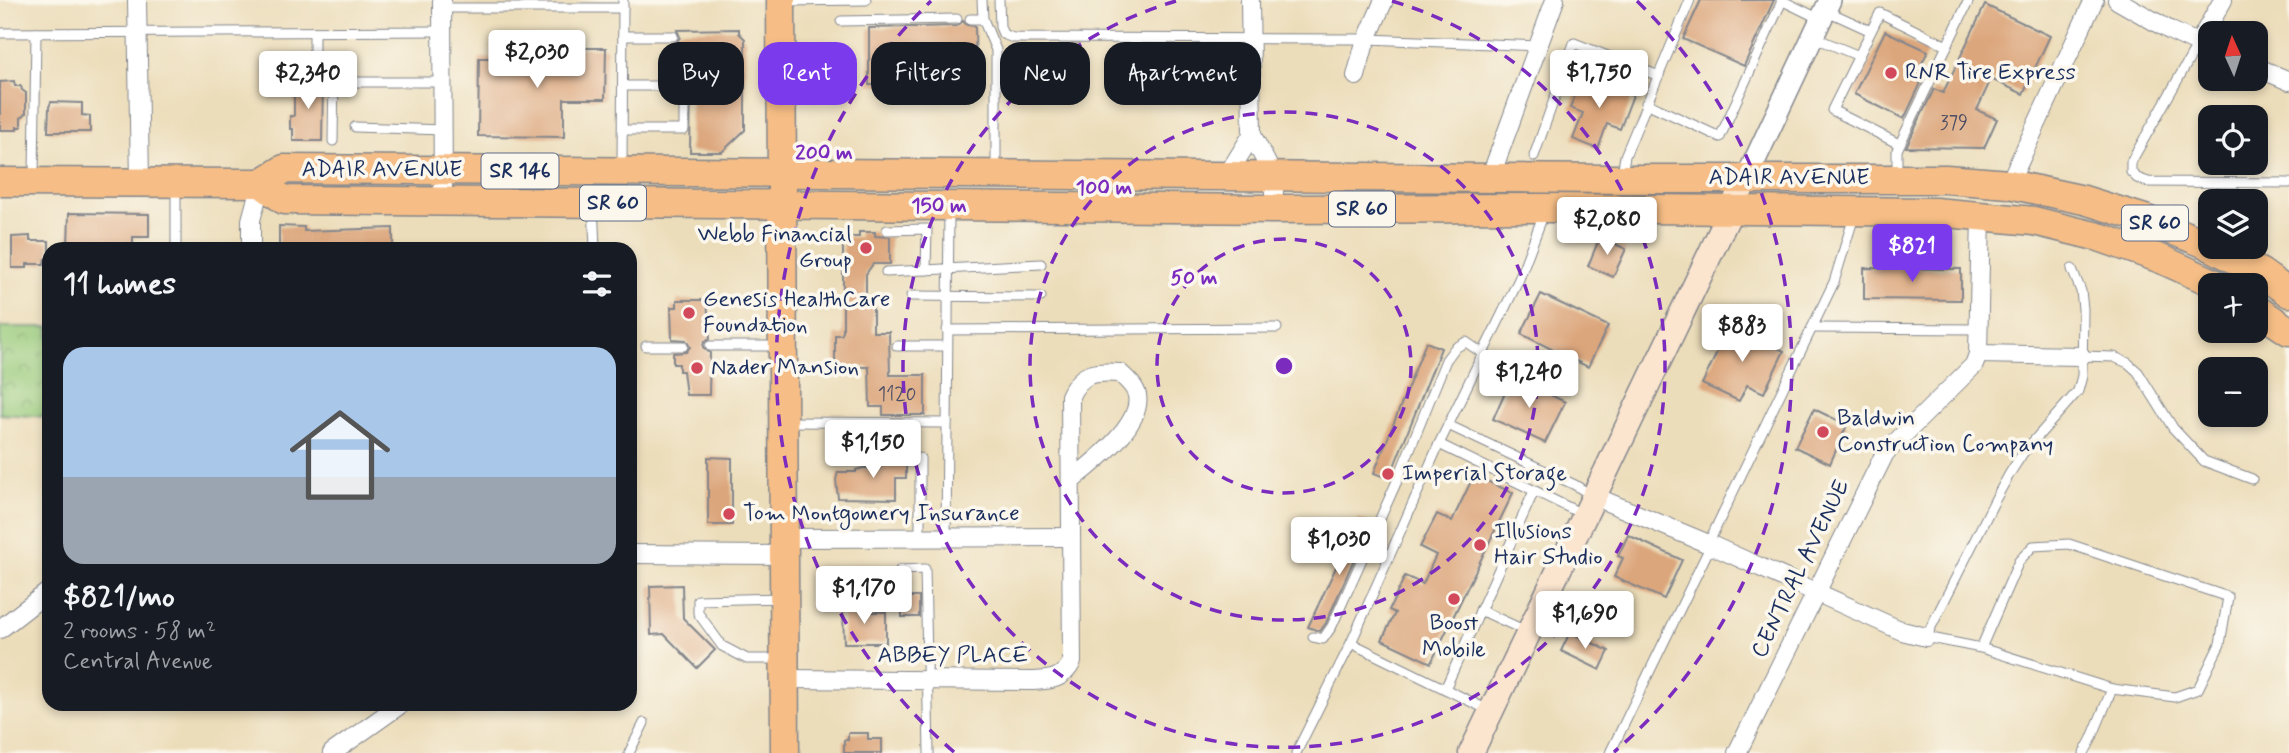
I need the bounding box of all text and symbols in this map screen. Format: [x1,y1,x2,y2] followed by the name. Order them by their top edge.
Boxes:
[2198,21,2268,91] north arrow
[2198,21,2268,427] map controls
[480,31,594,90] pin: $2,030
[504,38,570,68] text: $2,030
[658,42,744,105] chip: Buy
[758,42,857,105] chip: Rent
[871,42,986,105] chip: Filters
[1000,42,1090,105] chip: New
[1104,42,1261,105] chip: Apartment
[1542,50,1656,110] pin: $1,750
[251,52,365,111] pin: $2,340
[1566,58,1632,88] text: $1,750
[1905,58,2076,88] place label: RNR Tire Express
[275,59,341,89] text: $2,340
[1883,65,1899,81] marker: RNR Tire Express
[2198,105,2268,175] button: locate
[1940,111,1968,136] house number: 379
[795,139,853,167] text: 200 m
[482,154,558,188] road number: SR 146
[302,155,462,185] street label: ADAIR AVENUE
[1709,163,1869,193] street label: ADAIR AVENUE
[1076,174,1132,202] text: 100 m
[580,186,646,220] road number: SR 60
[2198,189,2268,259] button: layers
[911,192,967,220] text: 150 m
[1329,192,1395,227] road number: SR 60
[1550,198,1664,257] pin: $2,080
[1573,205,1641,235] text: $2,080
[2122,206,2188,241] road number: SR 60
[698,220,852,276] place label: Webb Financial Group
[1871,224,1953,284] pin: $821
[1888,232,1936,262] text: $821
[858,240,874,256] marker: Webb Financial Group
[1171,264,1218,292] text: 50 m
[63,265,176,304] text: 11 homes
[578,265,616,303] icon: filters
[2198,273,2268,343] button: +
[703,285,890,341] place label: Genesis HealthCare Foundation
[1701,304,1783,364] pin: $883
[681,305,697,321] marker: Genesis HealthCare Foundation
[1718,312,1766,342] text: $883
[1472,350,1586,410] pin: $1,240
[711,353,859,383] place label: Nader Mansion
[1272,354,1296,378] centre of rings
[2198,357,2268,427] button: −
[1495,358,1563,388] text: $1,240
[689,360,705,376] marker: Nader Mansion
[878,382,916,407] house number: 1120
[277,392,403,518] icon: home
[1837,404,2053,460] place label: Baldwin Construction Company
[816,420,930,480] pin: $1,150
[1815,424,1831,440] marker: Baldwin Construction Company
[841,428,905,458] text: $1,150
[1402,459,1567,491] place label: Imperial Storage
[1380,466,1396,482] marker: Imperial Storage
[1745,475,1857,663] street label: CENTRAL AVENUE
[743,499,1020,531] place label: Tom Montgomery Insurance
[721,506,737,522] marker: Tom Montgomery Insurance
[1494,517,1603,573] place label: Illusions Hair Studio
[1282,518,1396,577] pin: $1,030
[1307,525,1371,555] text: $1,030
[1472,537,1488,553] marker: Illusions Hair Studio
[807,566,921,626] pin: $1,170
[832,574,896,604] text: $1,170
[63,578,175,617] text: $821/mo
[1446,591,1462,607] marker: Boost Mobile
[1528,592,1642,651] pin: $1,690
[1552,599,1618,629] text: $1,690
[1422,609,1486,665] place label: Boost Mobile
[63,617,216,647] text: 2 rooms · 58 m²
[878,641,1028,671] street label: ABBEY PLACE
[63,647,213,677] text: Central Avenue

